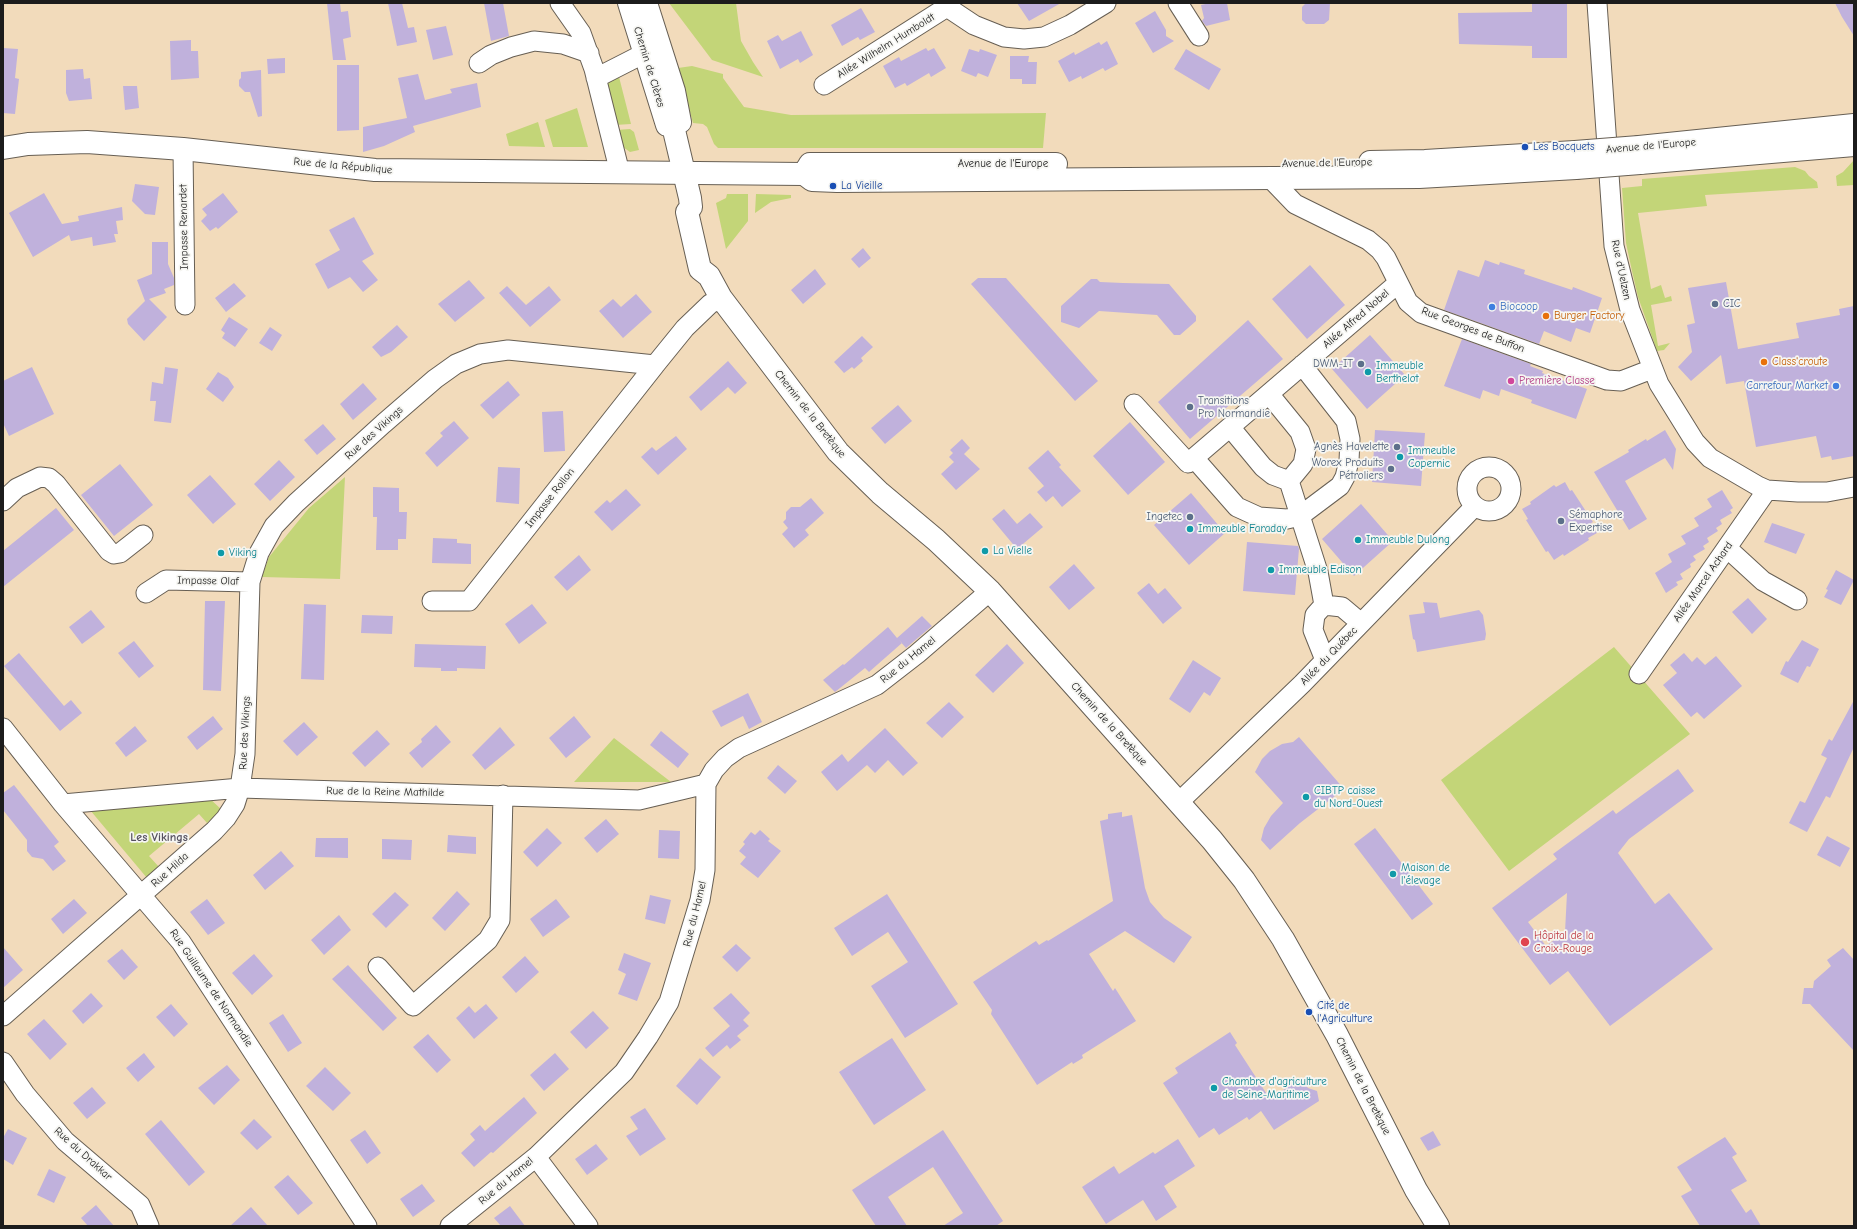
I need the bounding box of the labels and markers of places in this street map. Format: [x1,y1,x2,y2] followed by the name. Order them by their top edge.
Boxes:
[1533,140,1595,154] place label: Les Bocquets
[1520,142,1530,152] marker: Les Bocquets
[841,179,882,193] place label: La Vieille
[828,181,838,191] marker: La Vieille
[1723,297,1741,311] place label: CIC
[1710,299,1720,309] marker: CIC
[1500,300,1538,314] place label: Biocoop
[1487,302,1497,312] marker: Biocoop
[1554,309,1624,323] place label: Burger Factory
[1541,311,1551,321] marker: Burger Factory
[1772,355,1827,369] place label: Class'croute
[1313,357,1353,371] place label: DWM-IT
[1759,357,1769,367] marker: Class'croute
[1356,359,1366,369] marker: DWM-IT
[1376,359,1423,385] place label: Immeuble Berthelot
[1363,367,1373,377] marker: Immeuble Berthelot
[1519,374,1595,388] place label: Première Classe
[1506,376,1516,386] marker: Première Classe
[1746,379,1828,393] place label: Carrefour Market
[1831,381,1841,391] marker: Carrefour Market
[1198,394,1270,420] place label: Transitions Pro Normandie
[1185,402,1195,412] marker: Transitions Pro Normandie
[1314,440,1389,454] place label: Agnès Havelette
[1392,442,1402,452] marker: Agnès Havelette
[1408,444,1455,470] place label: Immeuble Copernic
[1395,452,1405,462] marker: Immeuble Copernic
[1312,456,1383,482] place label: Worex Produits Pétroliers
[1386,464,1396,474] marker: Worex Produits Pétroliers
[1569,508,1623,534] place label: Sémaphore Expertise
[1147,510,1182,524] place label: Ingetec
[1185,512,1195,522] marker: Ingetec
[1556,516,1566,526] marker: Sémaphore Expertise
[1198,522,1287,536] place label: Immeuble Faraday
[1185,524,1195,534] marker: Immeuble Faraday
[1366,533,1450,547] place label: Immeuble Dulong
[1353,535,1363,545] marker: Immeuble Dulong
[993,544,1032,558] place label: La Vielle
[229,546,257,560] place label: Viking
[980,546,990,556] marker: La Vielle
[216,548,226,558] marker: Viking
[1279,563,1362,577] place label: Immeuble Edison
[1266,565,1276,575] marker: Immeuble Edison
[1314,784,1382,810] place label: CIBTP caisse du Nord-Ouest
[1301,792,1311,802] marker: CIBTP caisse du Nord-Ouest
[1401,861,1450,887] place label: Maison de l'élevage
[1388,869,1398,879] marker: Maison de l'élevage
[1534,929,1594,955] place label: Hôpital de la Croix-Rouge
[1519,936,1531,948] marker: Hôpital de la Croix-Rouge
[1317,999,1372,1025] place label: Cité de l'Agriculture
[1304,1007,1314,1017] marker: Cité de l'Agriculture
[1222,1075,1327,1101] place label: Chambre d'agriculture de Seine-Maritime
[1209,1083,1219,1093] marker: Chambre d'agriculture de Seine-Maritime

